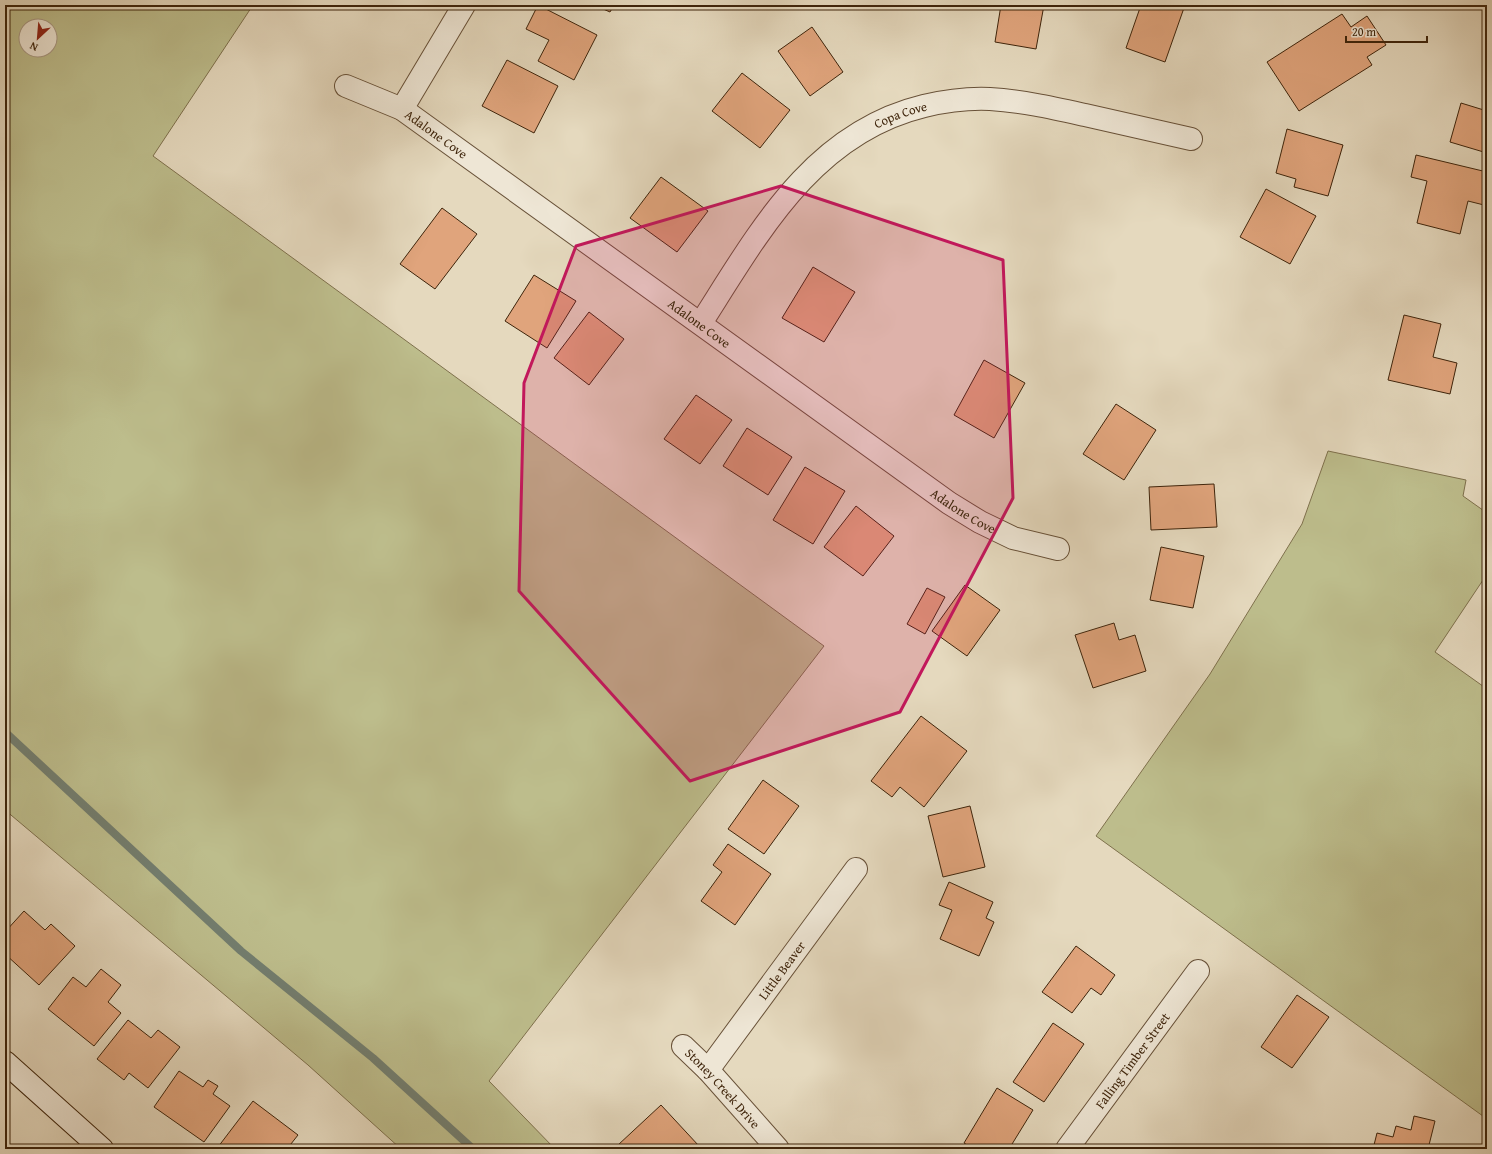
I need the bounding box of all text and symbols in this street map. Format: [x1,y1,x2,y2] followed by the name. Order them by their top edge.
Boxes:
[18,18,58,58] north arrow
[1346,18,1427,44] scale bar
[1352,23,1376,40] text: 20 m
[26,38,40,56] text: N
[871,97,929,133] street label: Copa Cove
[401,105,471,163] street label: Adalone Cove
[664,294,734,353] street label: Adalone Cove
[927,484,999,538] street label: Adalone Cove
[754,937,810,1004] street label: Little Beaver
[1091,1008,1175,1113] street label: Falling Timber Street
[681,1044,765,1133] street label: Stoney Creek Drive

